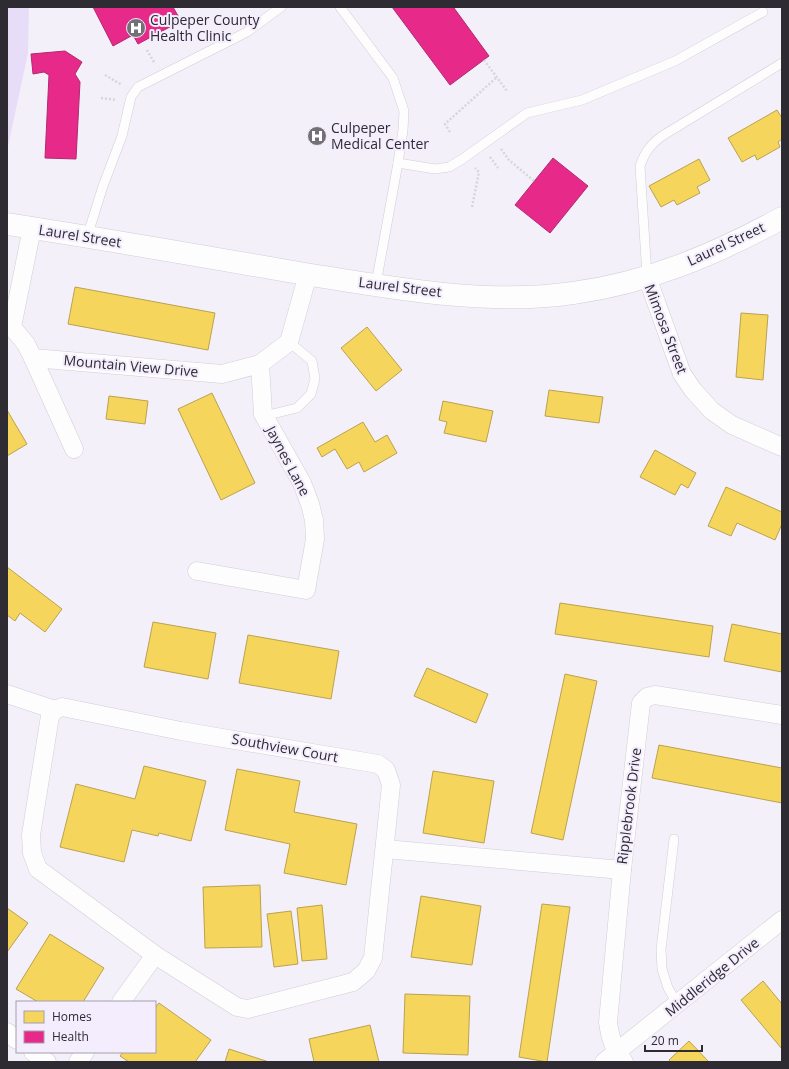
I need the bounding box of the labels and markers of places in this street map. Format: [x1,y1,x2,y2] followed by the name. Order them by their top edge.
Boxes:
[150,10,261,45] place label: Culpeper County Health Clinic
[125,17,147,39] hospital icon: Culpeper County Health Clinic
[331,118,429,153] place label: Culpeper Medical Center
[306,125,328,147] hospital icon: Culpeper Medical Center

